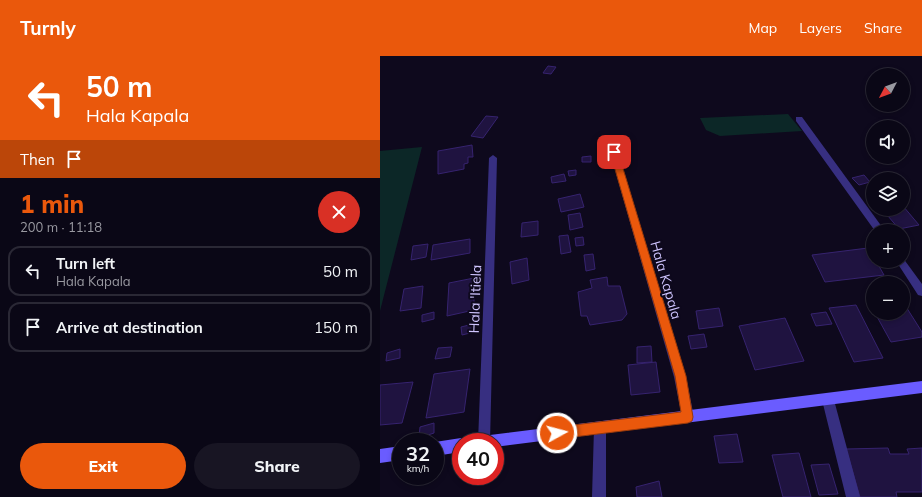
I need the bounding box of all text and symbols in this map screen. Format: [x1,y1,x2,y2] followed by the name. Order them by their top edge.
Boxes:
[20,16,76,40] text: Turnly
[748,19,777,37] text: Map
[799,19,842,37] text: Layers
[864,19,902,37] text: Share
[866,68,910,112] north arrow
[866,68,910,320] map controls
[86,69,152,104] text: 50 m
[20,72,72,124] icon: left
[86,104,189,127] text: Hala Kapala
[866,120,910,164] button: sound
[597,135,631,169] pin
[603,141,625,163] icon: arrive
[63,148,85,170] icon: arrive
[20,150,55,169] text: Then
[866,172,910,216] button: layers
[20,189,84,219] text: 1 min
[318,191,360,233] button: close
[20,219,102,235] text: 200 m · 11:18
[866,224,910,268] button: +
[646,239,686,321] street label: Hala Kapala
[56,254,115,273] text: Turn left
[22,260,44,282] icon: left
[323,262,358,281] text: 50 m
[465,264,485,334] street label: Hala 'Itiela
[56,273,131,289] text: Hala Kapala
[866,276,910,320] button: −
[22,316,44,338] icon: arrive
[56,318,203,337] text: Arrive at destination
[314,318,358,337] text: 150 m
[536,412,578,454] position arrow
[452,433,504,485] speed limit sign: 40
[406,441,430,466] text: 32
[20,443,186,489] button: Exit
[194,443,360,489] button: Share
[407,462,429,475] text: km/h

